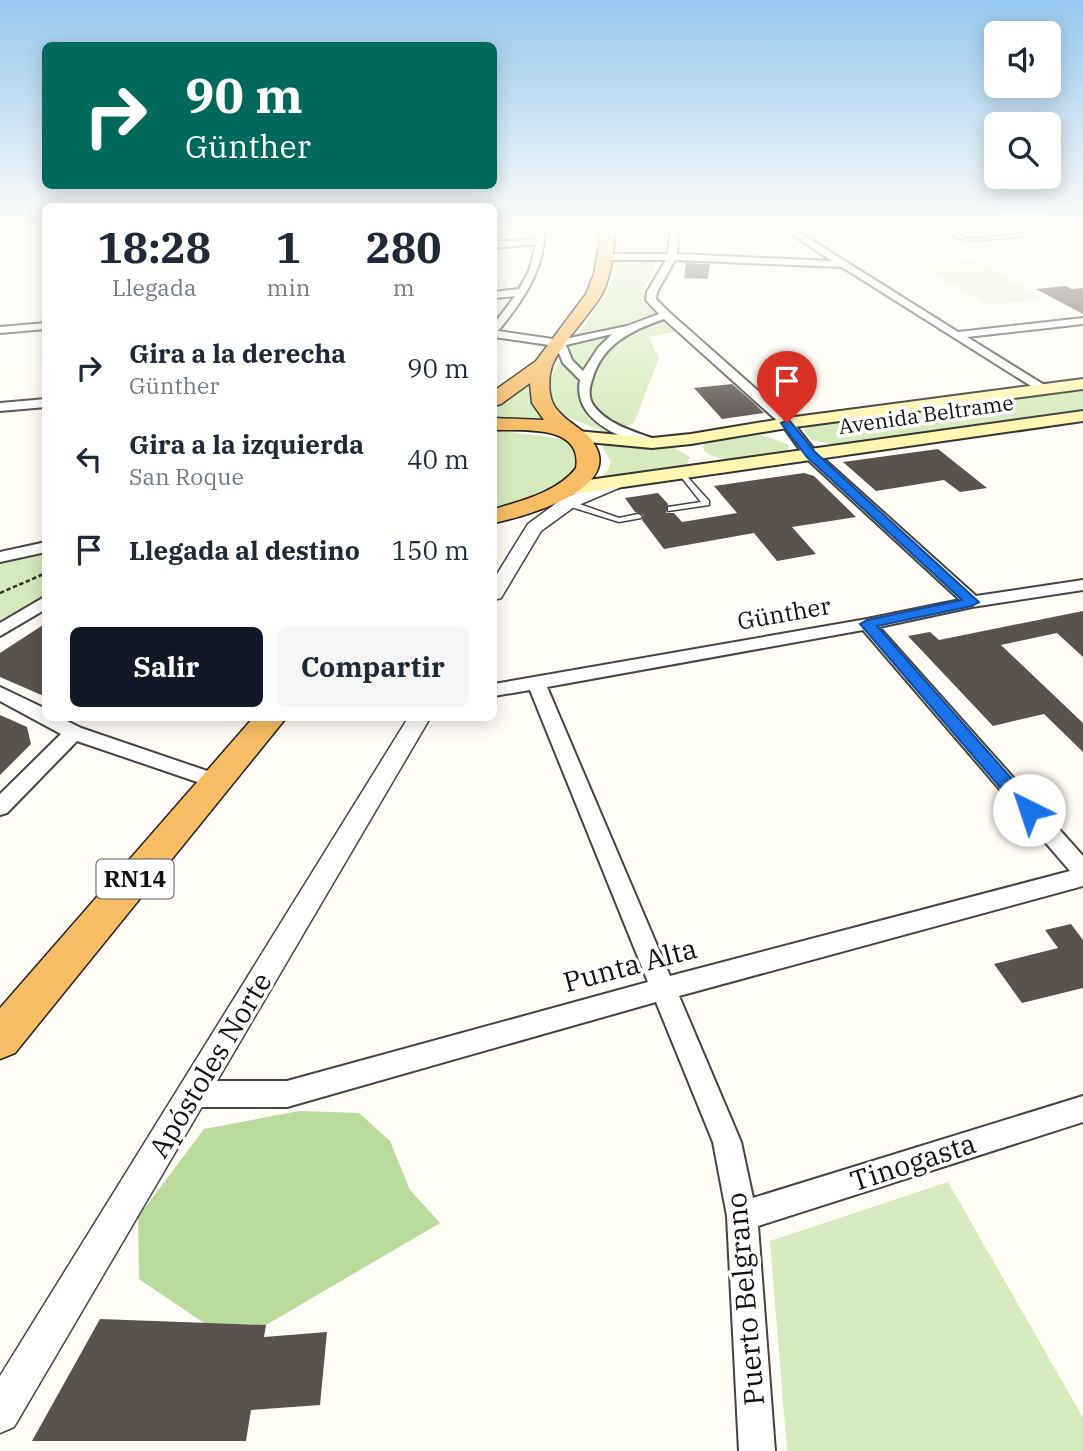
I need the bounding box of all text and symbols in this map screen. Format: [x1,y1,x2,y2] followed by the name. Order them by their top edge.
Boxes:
[984,21,1061,189] map controls
[984,21,1061,98] button: sound
[185,63,303,126] text: 90 m
[70,70,161,161] icon: right
[984,112,1061,189] button: search
[185,125,311,167] text: Günther
[97,220,211,275] text: 18:28
[276,220,301,275] text: 1
[366,220,441,275] text: 280
[112,272,196,302] text: Llegada
[267,272,310,302] text: min
[393,272,415,302] text: m
[129,336,346,370] text: Gira a la derecha
[70,349,108,387] icon: right
[407,351,469,385] text: 90 m
[757,351,817,423] pin
[768,362,806,400] icon: arrive
[129,370,220,400] text: Günther
[837,388,1015,440] street label: Avenida Beltrame
[129,427,364,461] text: Gira a la izquierda
[70,440,108,478] icon: left
[407,442,469,476] text: 40 m
[129,461,244,491] text: San Roque
[70,531,108,569] icon: arrive
[129,533,360,567] text: Llegada al destino
[391,533,469,567] text: 150 m
[735,589,833,637] street label: Günther
[70,627,263,707] button: Salir
[277,627,469,707] button: Compartir
[992,773,1066,847] position arrow
[96,860,174,898] road number: RN14
[559,929,701,1000] street label: Punta Alta
[140,965,279,1164] street label: Apóstoles Norte
[845,1124,980,1199] street label: Tinogasta
[717,1191,772,1407] street label: Puerto Belgrano

